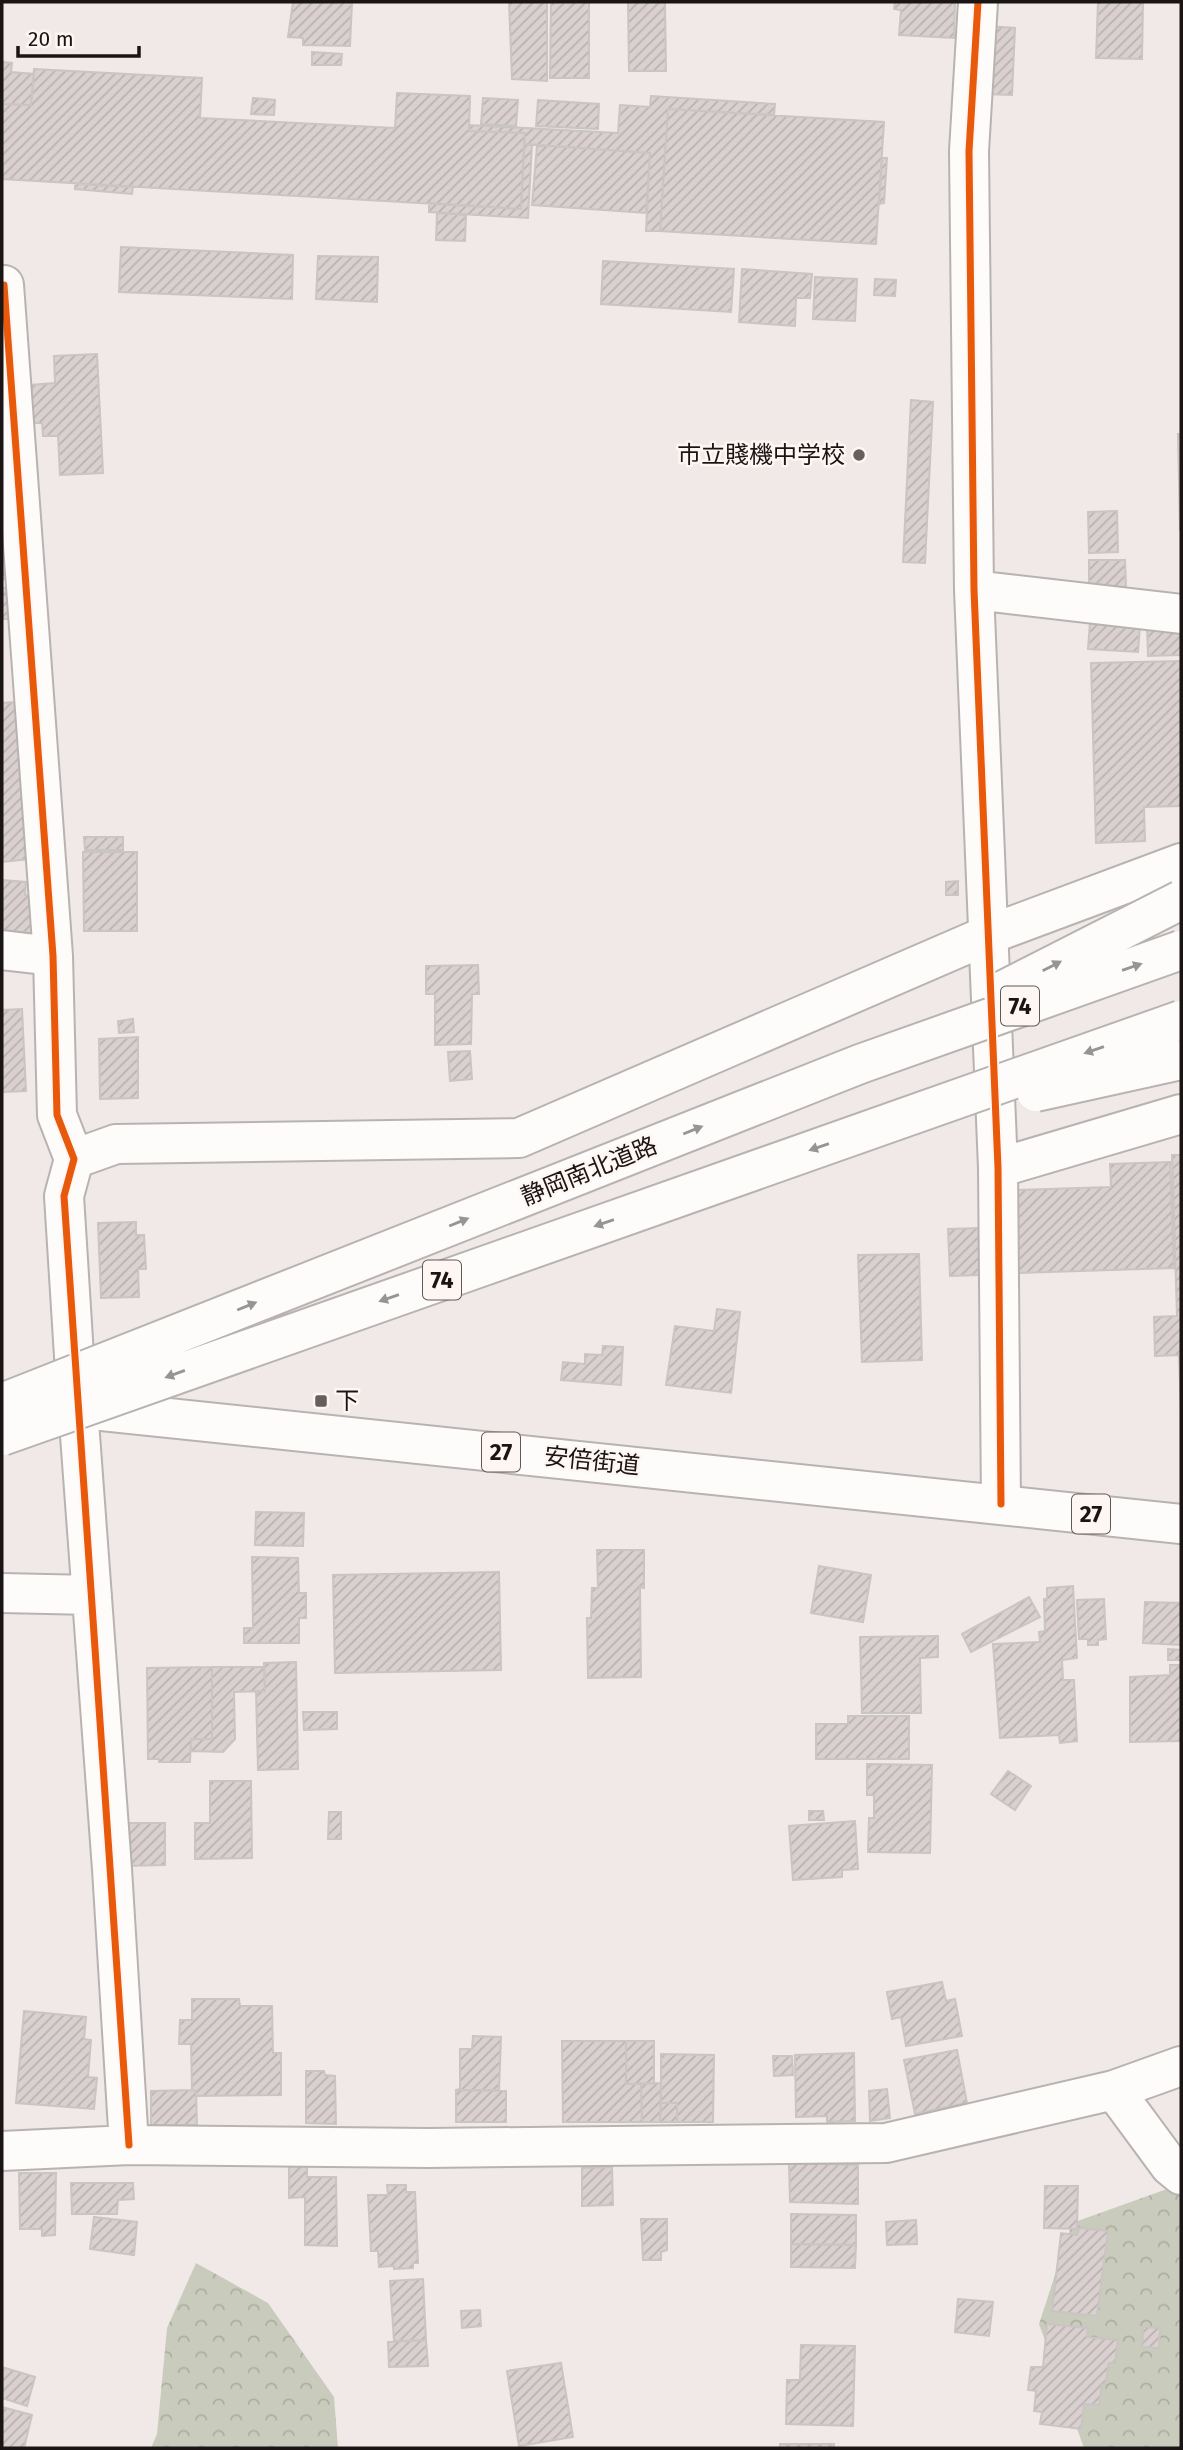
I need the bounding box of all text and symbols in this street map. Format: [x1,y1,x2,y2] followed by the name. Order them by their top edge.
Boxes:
[18,14,138,58] scale bar
[28,26,74,52] text: 20 m
[677,441,845,469] place label: 市立賤機中学校
[851,447,867,463] marker: 市立賤機中学校
[1042,961,1062,973] one-way arrow
[1122,961,1143,972] one-way arrow
[1001,987,1039,1026] road number: 74
[1083,1045,1104,1056] one-way arrow
[683,1124,704,1135] one-way arrow
[517,1131,661,1211] street label: 静岡南北道路
[808,1142,829,1153] one-way arrow
[449,1217,470,1228] one-way arrow
[593,1218,614,1229] one-way arrow
[423,1260,461,1300] road number: 74
[379,1293,400,1304] one-way arrow
[237,1300,258,1311] one-way arrow
[164,1369,185,1380] one-way arrow
[335,1387,359,1415] place label: 下
[313,1393,329,1409] marker: 下
[482,1432,520,1471] road number: 27
[543,1442,641,1480] street label: 安倍街道
[1072,1494,1110,1534] road number: 27

